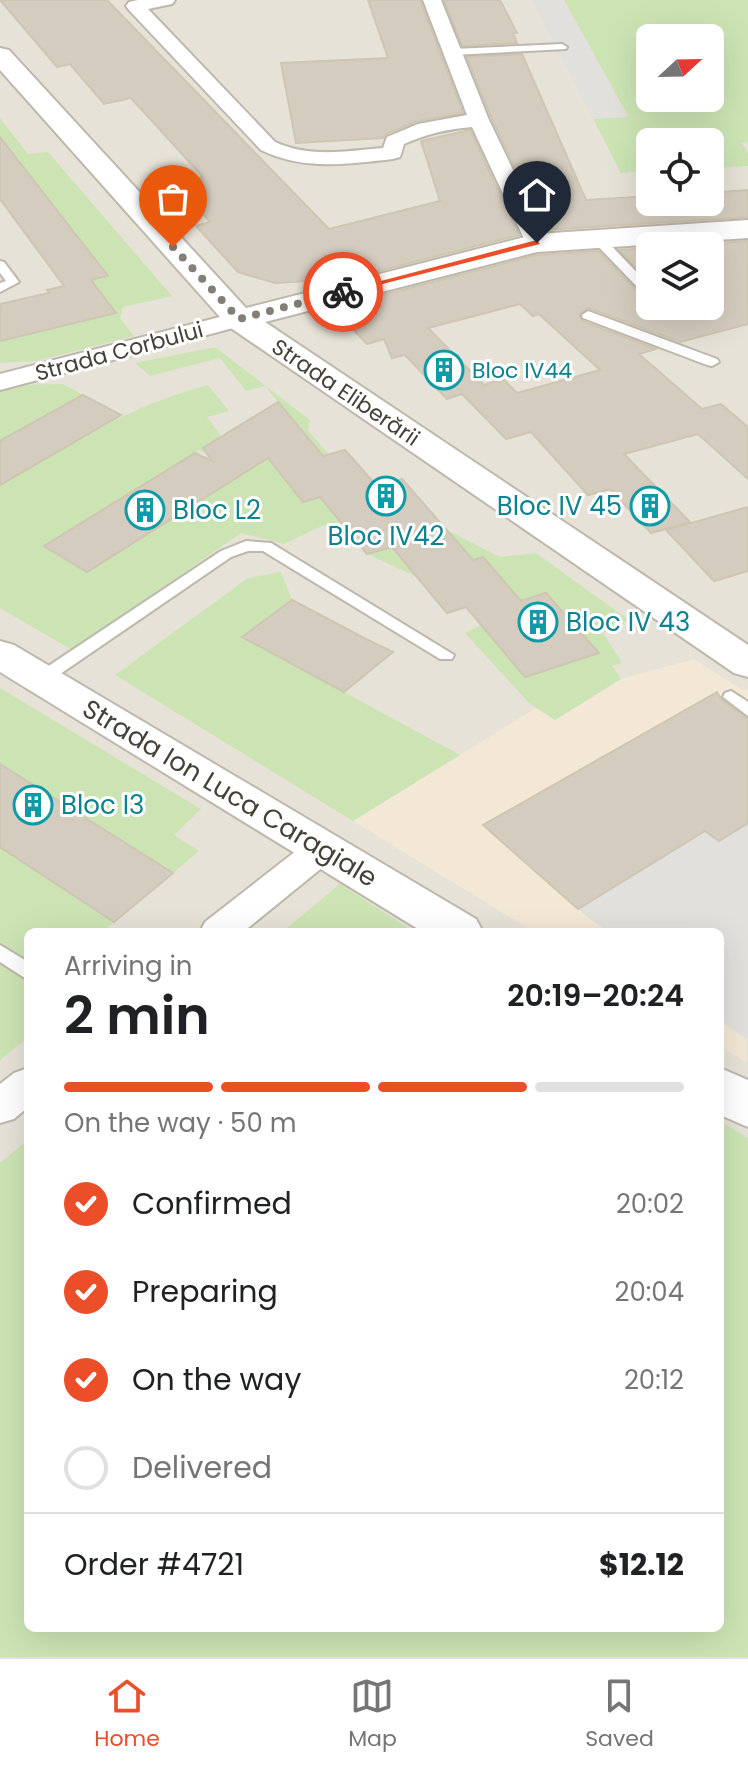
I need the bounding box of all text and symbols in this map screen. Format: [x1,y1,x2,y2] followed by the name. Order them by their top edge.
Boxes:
[636,24,724,112] north arrow
[636,24,724,320] map controls
[636,128,724,216] button: locate
[503,161,571,243] pin
[139,165,207,247] pin
[515,173,559,217] icon: home
[151,177,195,221] icon: bag
[636,232,724,320] button: layers
[303,252,383,332] courier
[321,270,365,314] icon: bike
[32,314,207,389] street label: Strada Corbului
[266,331,426,453] street label: Strada Eliberării
[423,349,465,391] building icon: Bloc IV44
[472,355,572,386] place label: Bloc IV44
[365,475,407,517] building icon: Bloc IV42
[629,485,671,527] building icon: Bloc IV 45
[497,488,622,524] place label: Bloc IV 45
[124,489,166,531] building icon: Bloc L2
[173,492,261,528] place label: Bloc L2
[328,518,444,554] place label: Bloc IV42
[517,601,559,643] building icon: Bloc IV 43
[566,604,690,640] place label: Bloc IV 43
[76,691,384,895] street label: Strada Ion Luca Caragiale
[12,784,54,826] building icon: Bloc I3
[61,787,144,823] place label: Bloc I3
[64,948,193,984] text: Arriving in
[507,974,684,1017] text: 20:19–20:24
[64,979,210,1052] text: 2 min
[64,1105,297,1141] text: On the way · 50 m
[64,1182,108,1226] icon: check
[132,1182,292,1225] text: Confirmed
[616,1186,684,1222] text: 20:02
[64,1270,108,1314] icon: check
[132,1270,278,1313] text: Preparing
[615,1274,684,1310] text: 20:04
[64,1358,108,1402] icon: check
[132,1358,301,1401] text: On the way
[624,1362,684,1398] text: 20:12
[132,1446,272,1489] text: Delivered
[64,1543,244,1586] text: Order #4721
[599,1543,684,1586] text: $12.12
[94,1674,160,1755] tab: Home
[348,1674,397,1755] tab: Map
[585,1674,654,1755] tab: Saved

